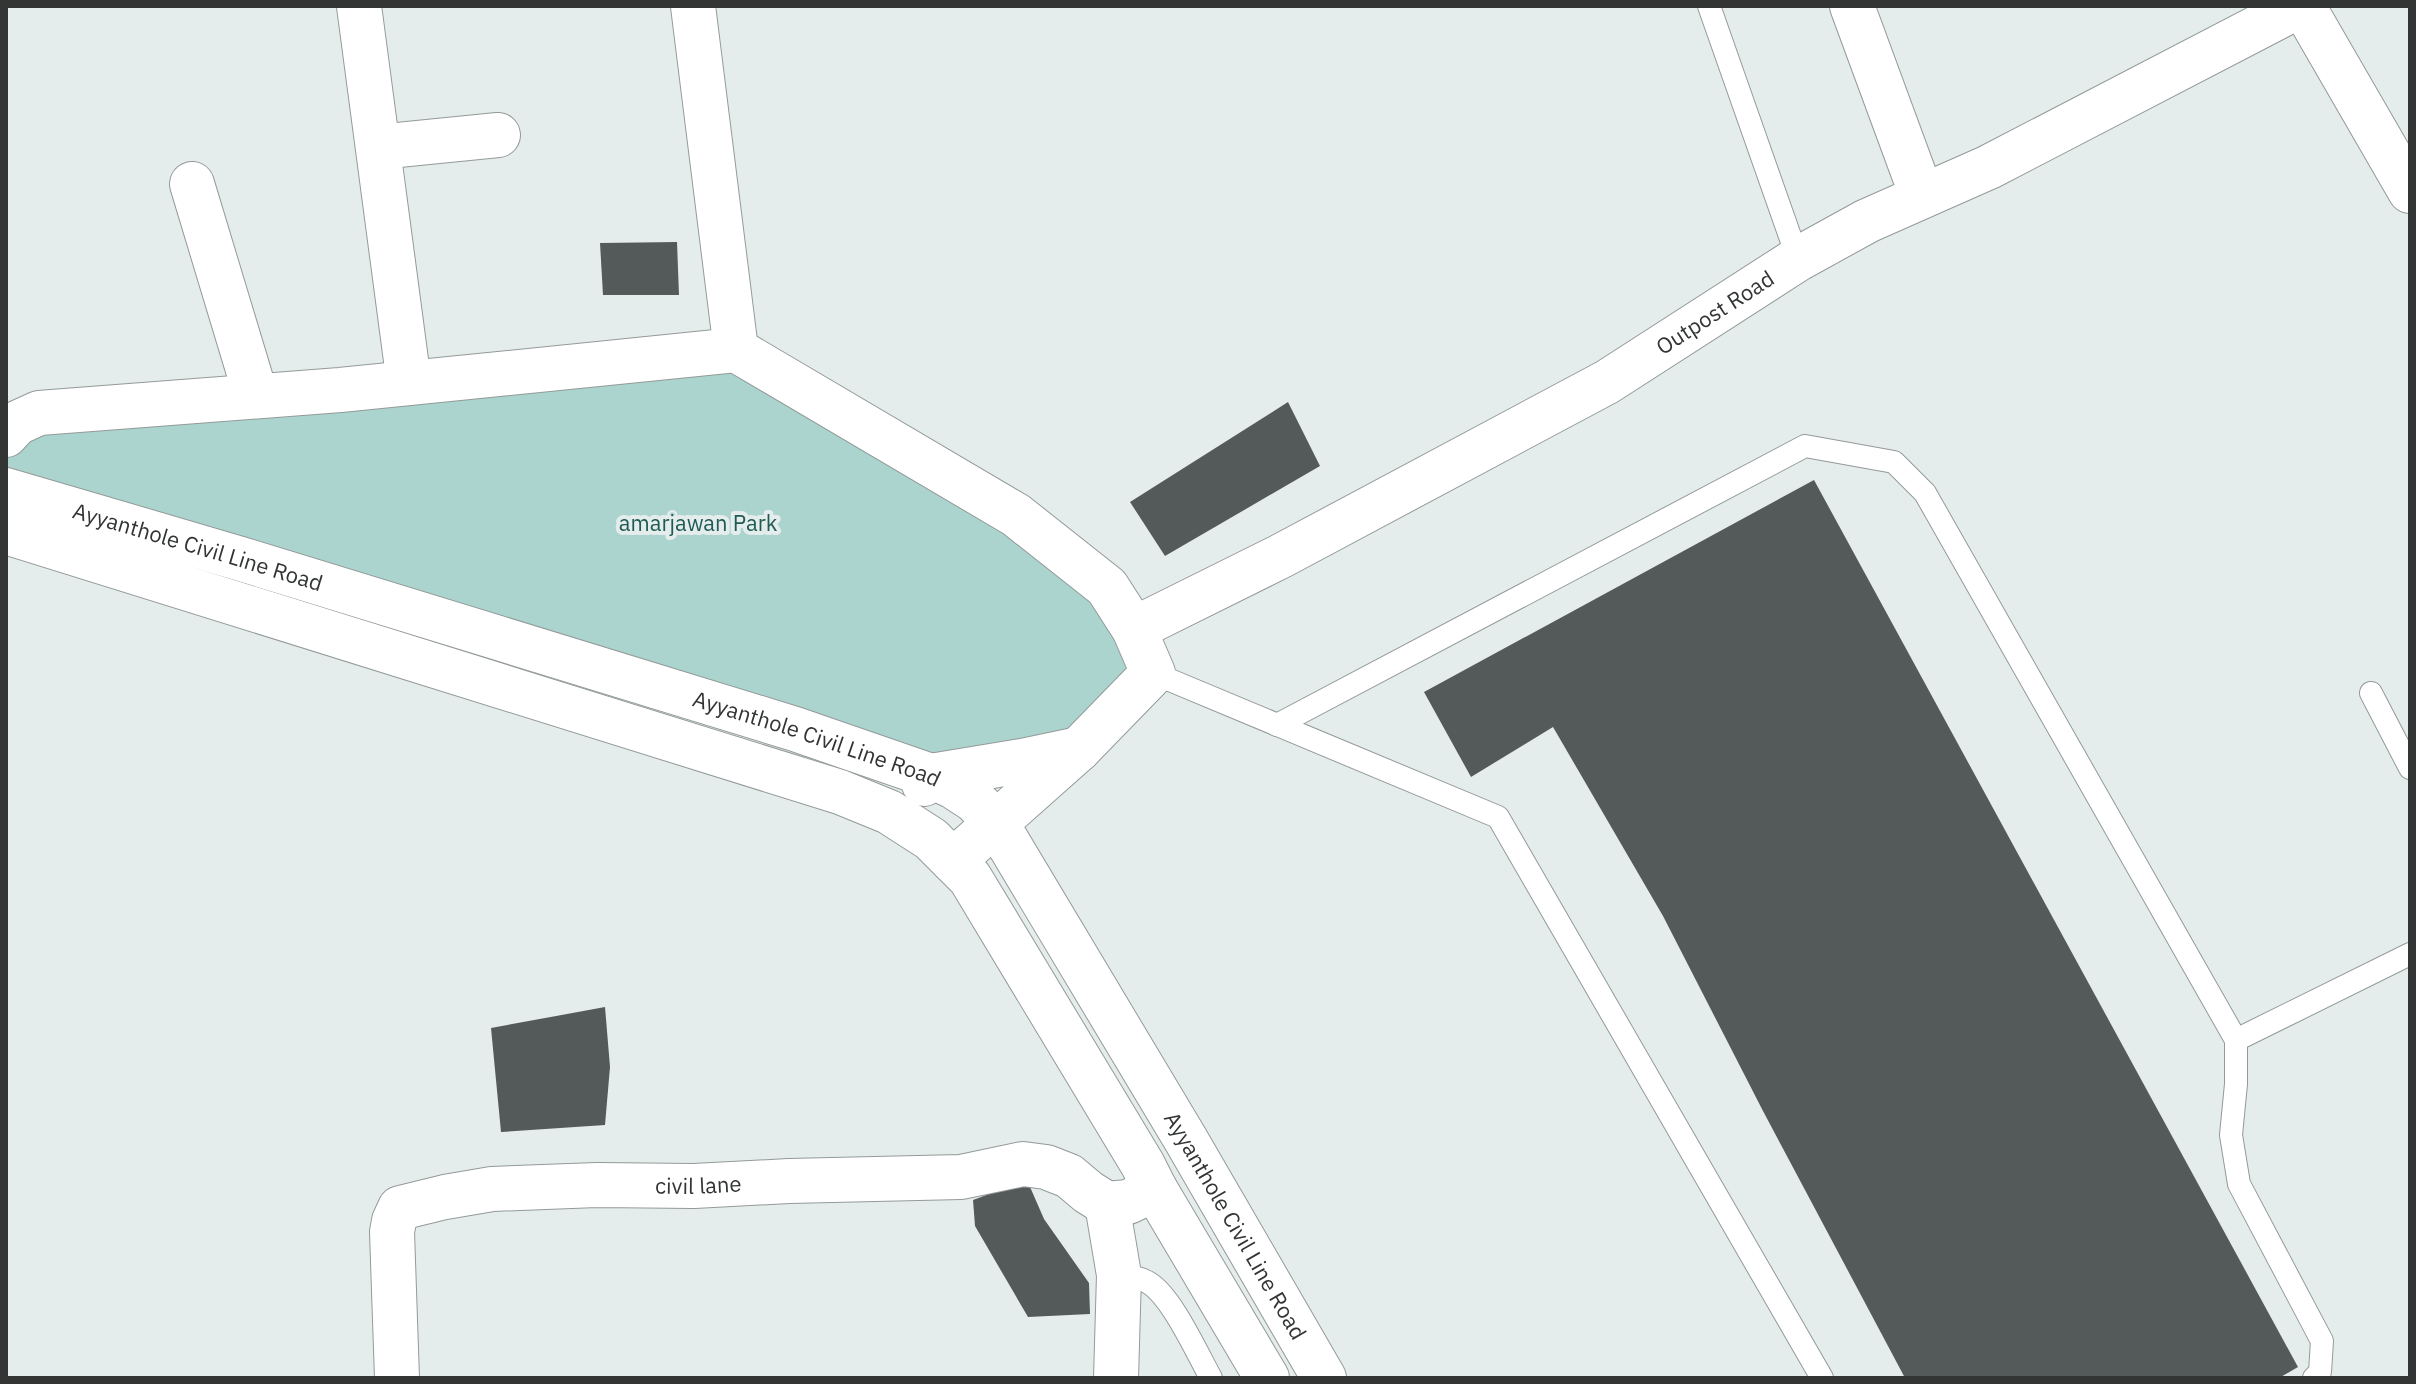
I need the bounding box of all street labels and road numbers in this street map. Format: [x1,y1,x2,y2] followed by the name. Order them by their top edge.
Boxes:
[1650,263,1779,361] street label: Outpost Road
[70,495,326,597] street label: Ayyanthole Civil Line Road
[690,684,946,793] street label: Ayyanthole Civil Line Road
[1158,1106,1314,1345] street label: Ayyanthole Civil Line Road
[655,1169,742,1200] street label: civil lane

